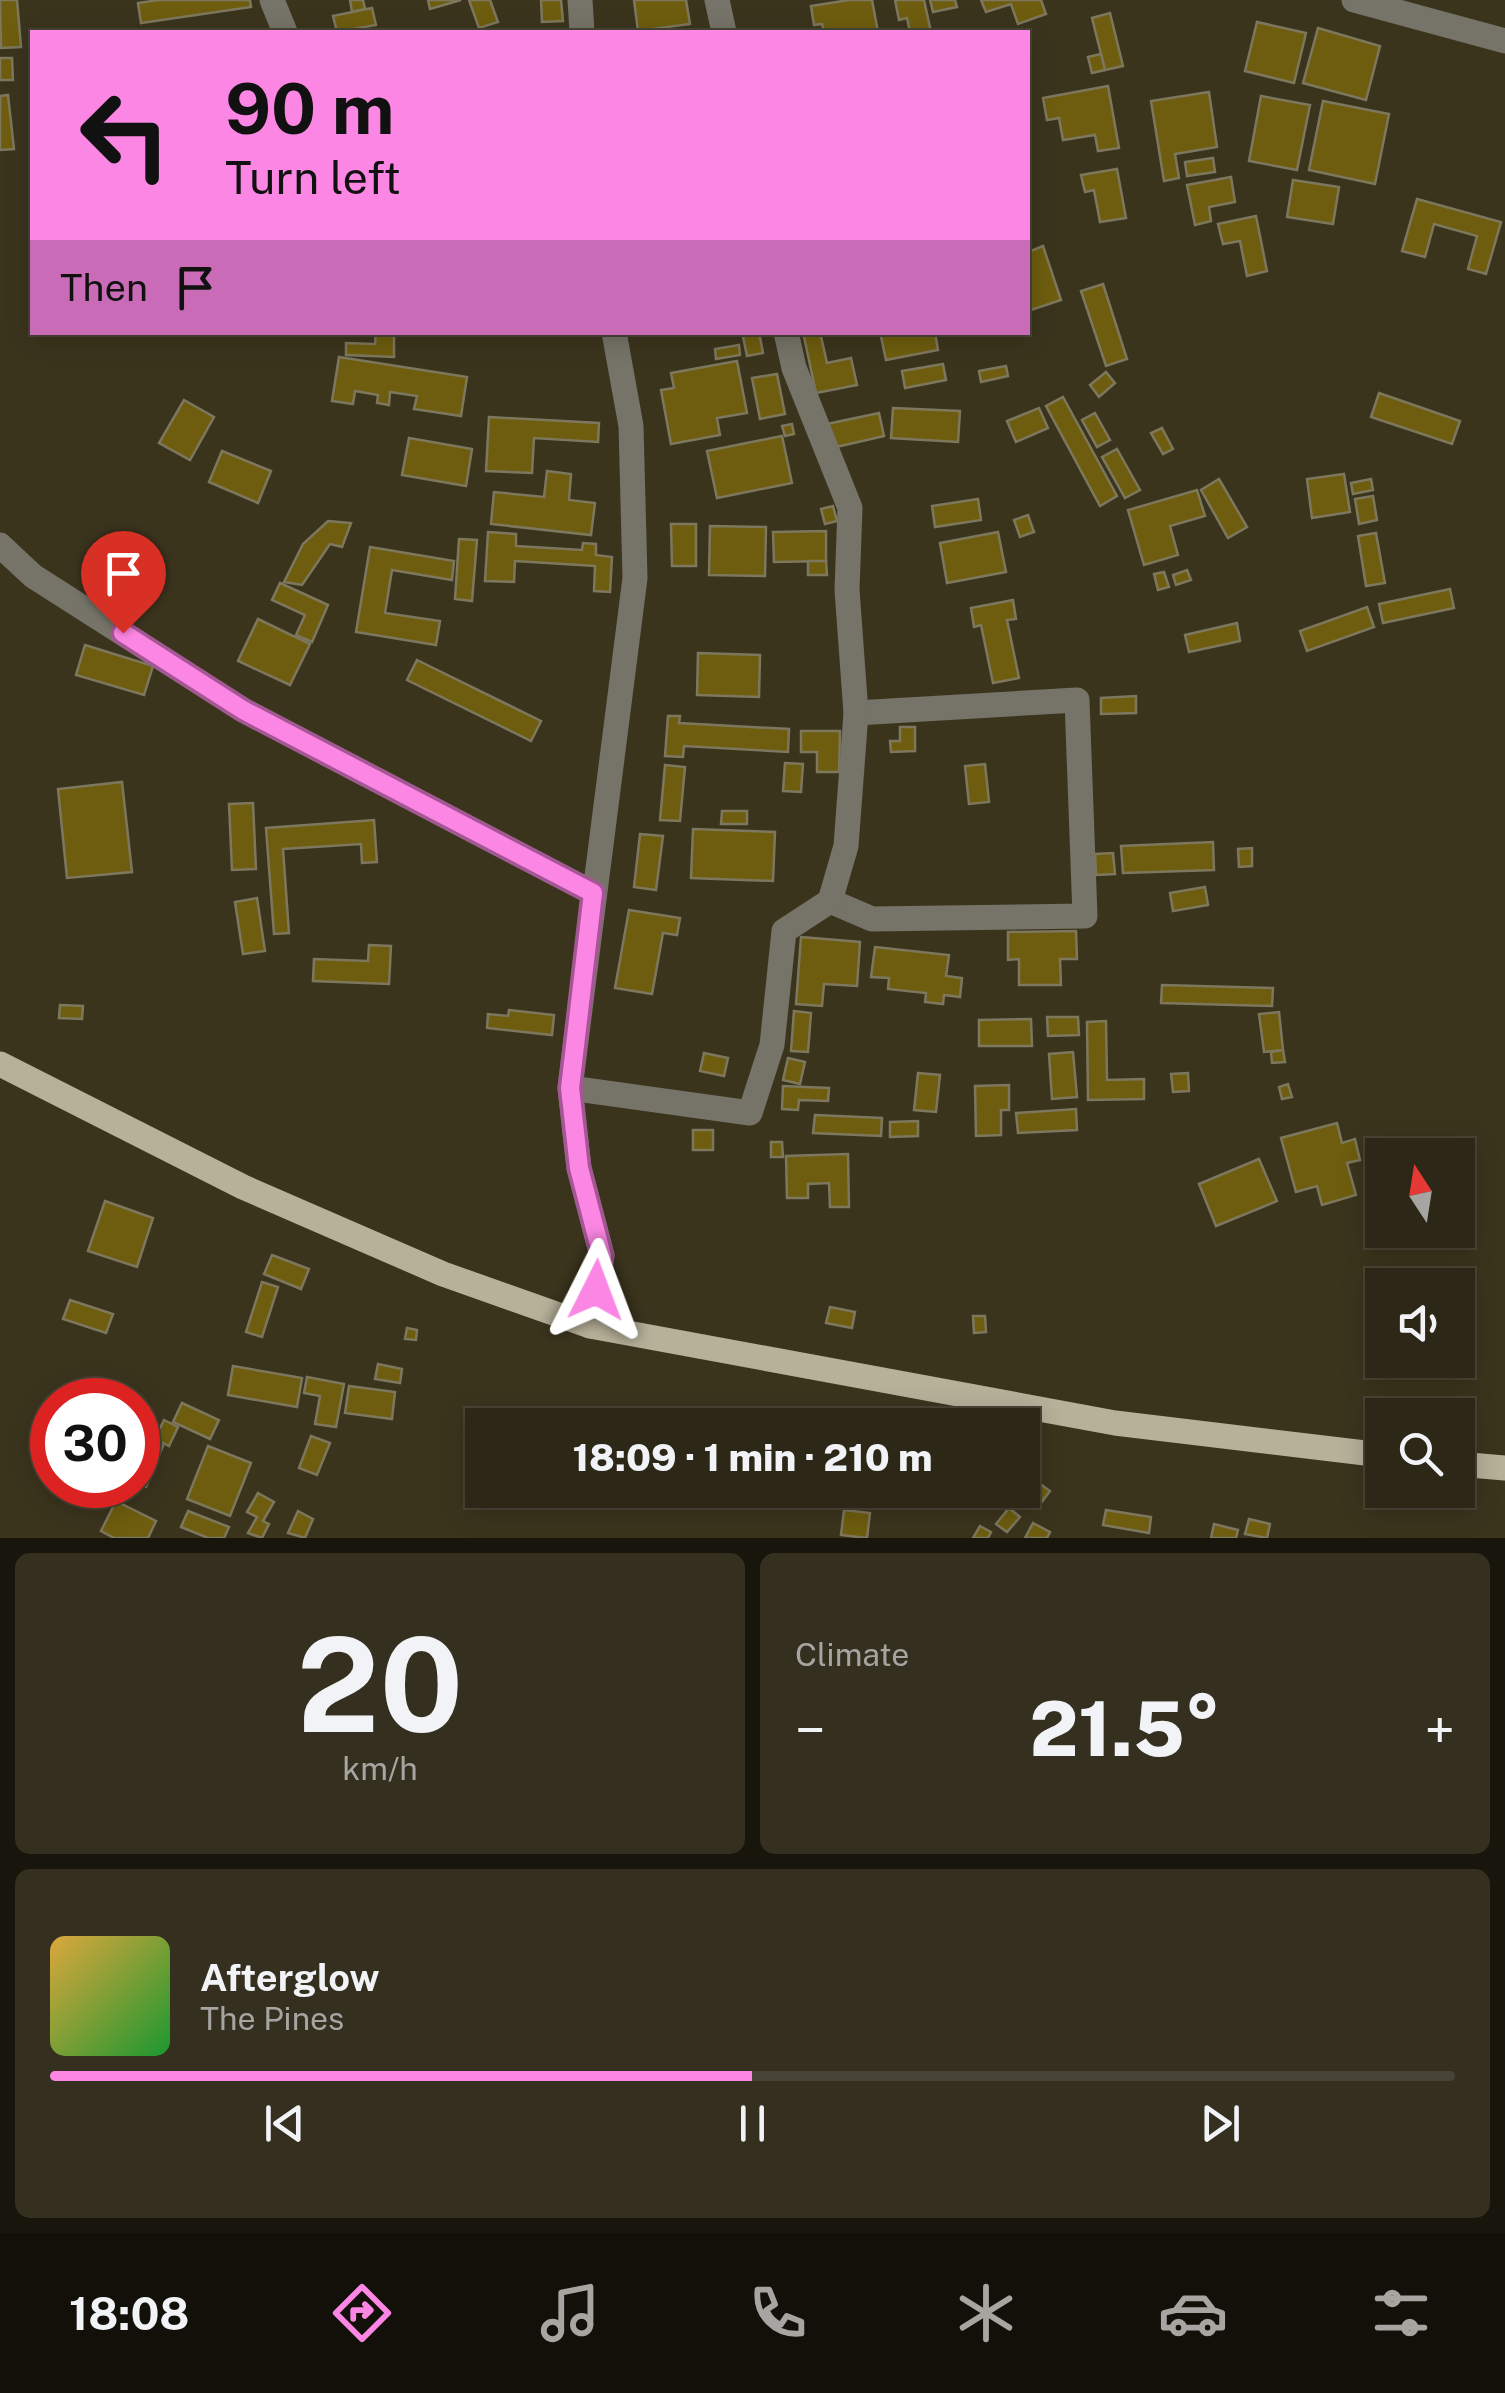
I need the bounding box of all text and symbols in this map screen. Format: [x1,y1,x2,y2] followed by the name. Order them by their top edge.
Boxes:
[225,67,395,150] text: 90 m
[60,70,190,200] icon: left
[225,151,401,204] text: Turn left
[168,260,223,315] icon: arrive
[60,265,148,310] text: Then
[81,531,166,634] pin
[96,546,151,601] icon: arrive
[1365,1138,1475,1248] north arrow
[1365,1138,1475,1508] map controls
[544,1238,648,1342] position arrow
[1365,1268,1475,1378] button: sound
[30,1378,160,1508] speed limit sign: 30
[1365,1398,1475,1508] button: search
[572,1435,933,1480] text: 18:09 · 1 min · 210 m
[297,1609,463,1761] text: 20
[795,1636,909,1673] text: Climate
[1029,1685,1221,1773] text: 21.5°
[795,1698,826,1762] text: −
[1425,1698,1455,1762] text: +
[342,1750,418,1787] text: km/h
[200,1955,380,2000] text: Afterglow
[200,2000,344,2037] text: The Pines
[257,2096,312,2151] icon: previous
[725,2096,780,2151] icon: pause
[1193,2096,1248,2151] icon: next
[327,2278,397,2348] icon: directions
[535,2278,605,2348] icon: music
[743,2278,813,2348] icon: phone
[951,2278,1021,2348] icon: climate
[1158,2278,1228,2348] icon: car
[1366,2278,1436,2348] icon: filters
[69,2287,190,2340] text: 18:08

